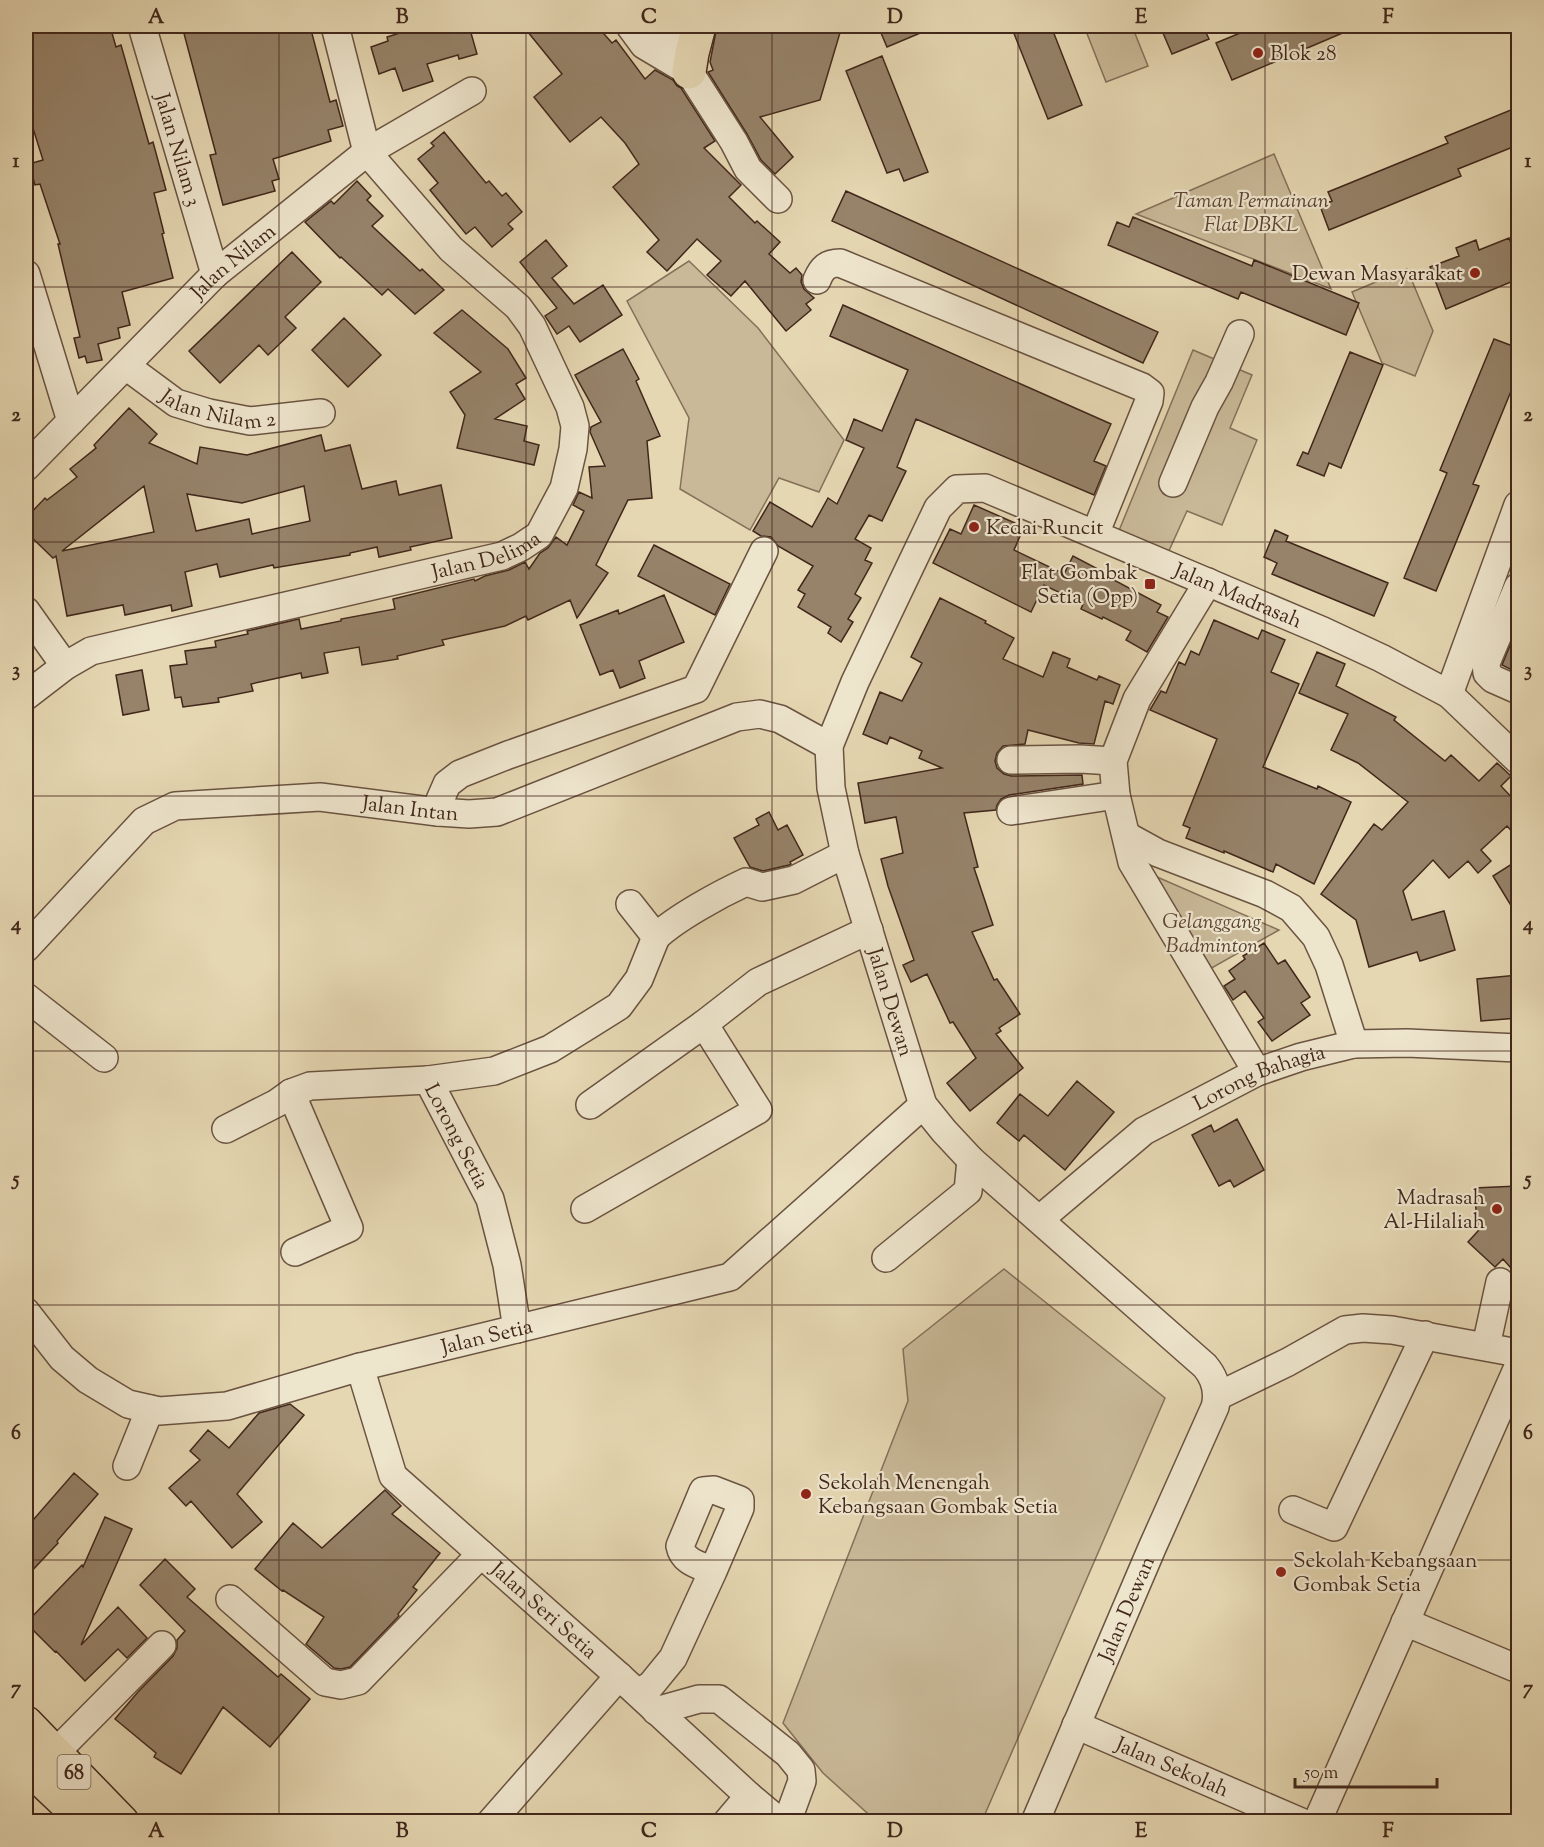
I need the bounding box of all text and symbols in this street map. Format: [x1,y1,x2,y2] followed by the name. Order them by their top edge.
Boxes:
[148,4,165,33] text: A
[396,4,409,33] text: B
[641,4,657,33] text: C
[887,4,903,33] text: D
[1135,4,1148,33] text: E
[1382,4,1394,33] text: F
[1270,40,1336,70] place label: Blok 28
[1251,46,1265,60] marker: Blok 28
[145,89,207,211] street label: Jalan Nilam 3
[13,148,20,177] text: 1
[1525,148,1532,177] text: 1
[1173,187,1329,241] park label: Taman Permainan Flat DBKL
[184,218,283,308] street label: Jalan Nilam
[1292,260,1463,290] place label: Dewan Masyarakat
[1468,266,1482,280] marker: Dewan Masyarakat
[152,382,278,439] street label: Jalan Nilam 2
[11,402,21,431] text: 2
[1523,402,1533,431] text: 2
[986,514,1103,544] place label: Kedai Runcit
[967,520,981,534] marker: Kedai Runcit
[428,525,548,589] street label: Jalan Delima
[1168,556,1306,637] street label: Jalan Madrasah
[1021,559,1139,613] place label: Flat Gombak Setia (Opp)
[1143,577,1157,591] marker: Flat Gombak Setia (Opp)
[12,657,20,686] text: 3
[1524,657,1532,686] text: 3
[359,789,459,830] street label: Jalan Intan
[1162,908,1262,962] park label: Gelanggang Badminton
[10,911,21,940] text: 4
[1522,911,1533,940] text: 4
[858,944,920,1061] street label: Jalan Dewan
[1189,1039,1329,1120] street label: Lorong Bahagia
[415,1079,496,1195] street label: Lorong Setia
[11,1166,20,1195] text: 5
[1523,1166,1532,1195] text: 5
[1383,1184,1485,1238] place label: Madrasah Al-Hilaliah
[1490,1202,1504,1216] marker: Madrasah Al-Hilaliah
[437,1312,536,1364] street label: Jalan Setia
[11,1420,21,1449] text: 6
[1523,1420,1533,1449] text: 6
[818,1469,1058,1523] place label: Sekolah Menengah Kebangsaan Gombak Setia
[799,1487,813,1501] marker: Sekolah Menengah Kebangsaan Gombak Setia
[1293,1547,1477,1601] place label: Sekolah Kebangsaan Gombak Setia
[1092,1552,1164,1668] street label: Jalan Dewan
[482,1555,603,1667] street label: Jalan Seri Setia
[1274,1565,1288,1579] marker: Sekolah Kebangsaan Gombak Setia
[11,1675,22,1704] text: 7
[1523,1675,1534,1704] text: 7
[1109,1730,1233,1806] street label: Jalan Sekolah
[1295,1751,1438,1789] scale bar
[58,1755,90,1789] road number: 68
[1303,1761,1339,1787] text: 50 m
[148,1818,165,1847] text: A
[396,1818,409,1847] text: B
[641,1818,657,1847] text: C
[887,1818,903,1847] text: D
[1135,1818,1148,1847] text: E
[1382,1818,1394,1847] text: F

